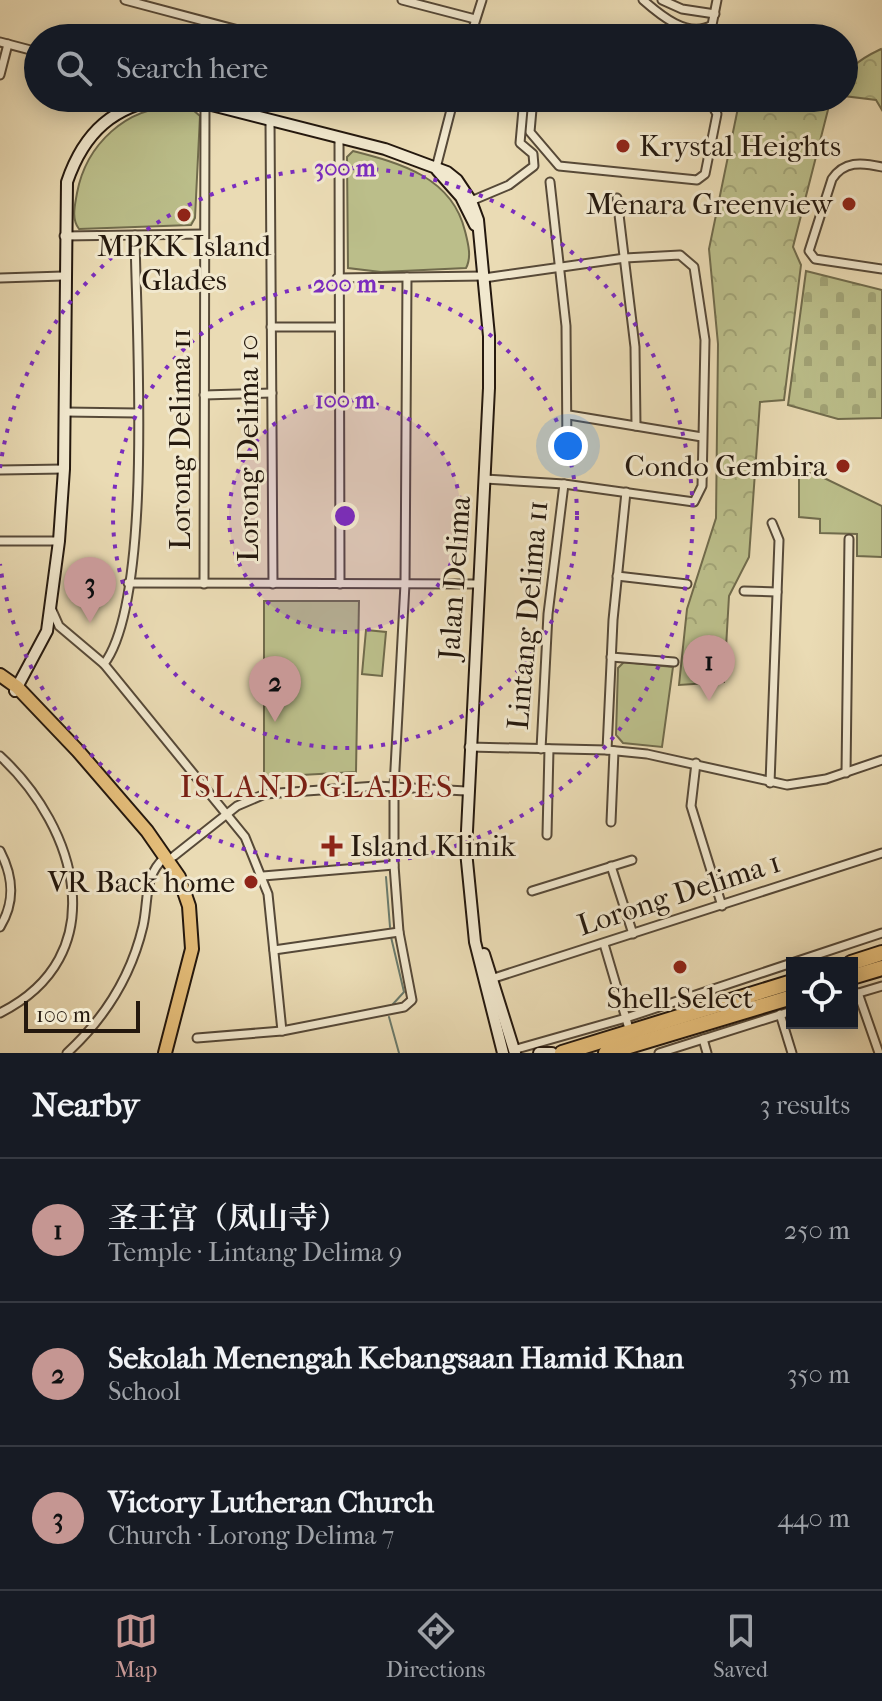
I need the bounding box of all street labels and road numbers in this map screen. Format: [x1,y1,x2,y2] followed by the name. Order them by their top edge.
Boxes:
[163,328,198,550] street label: Lorong Delima 11
[231,334,266,562] street label: Lorong Delima 10
[432,494,478,663] street label: Jalan Delima
[501,499,555,731] street label: Lintang Delima 11
[573,845,785,943] street label: Lorong Delima 1

